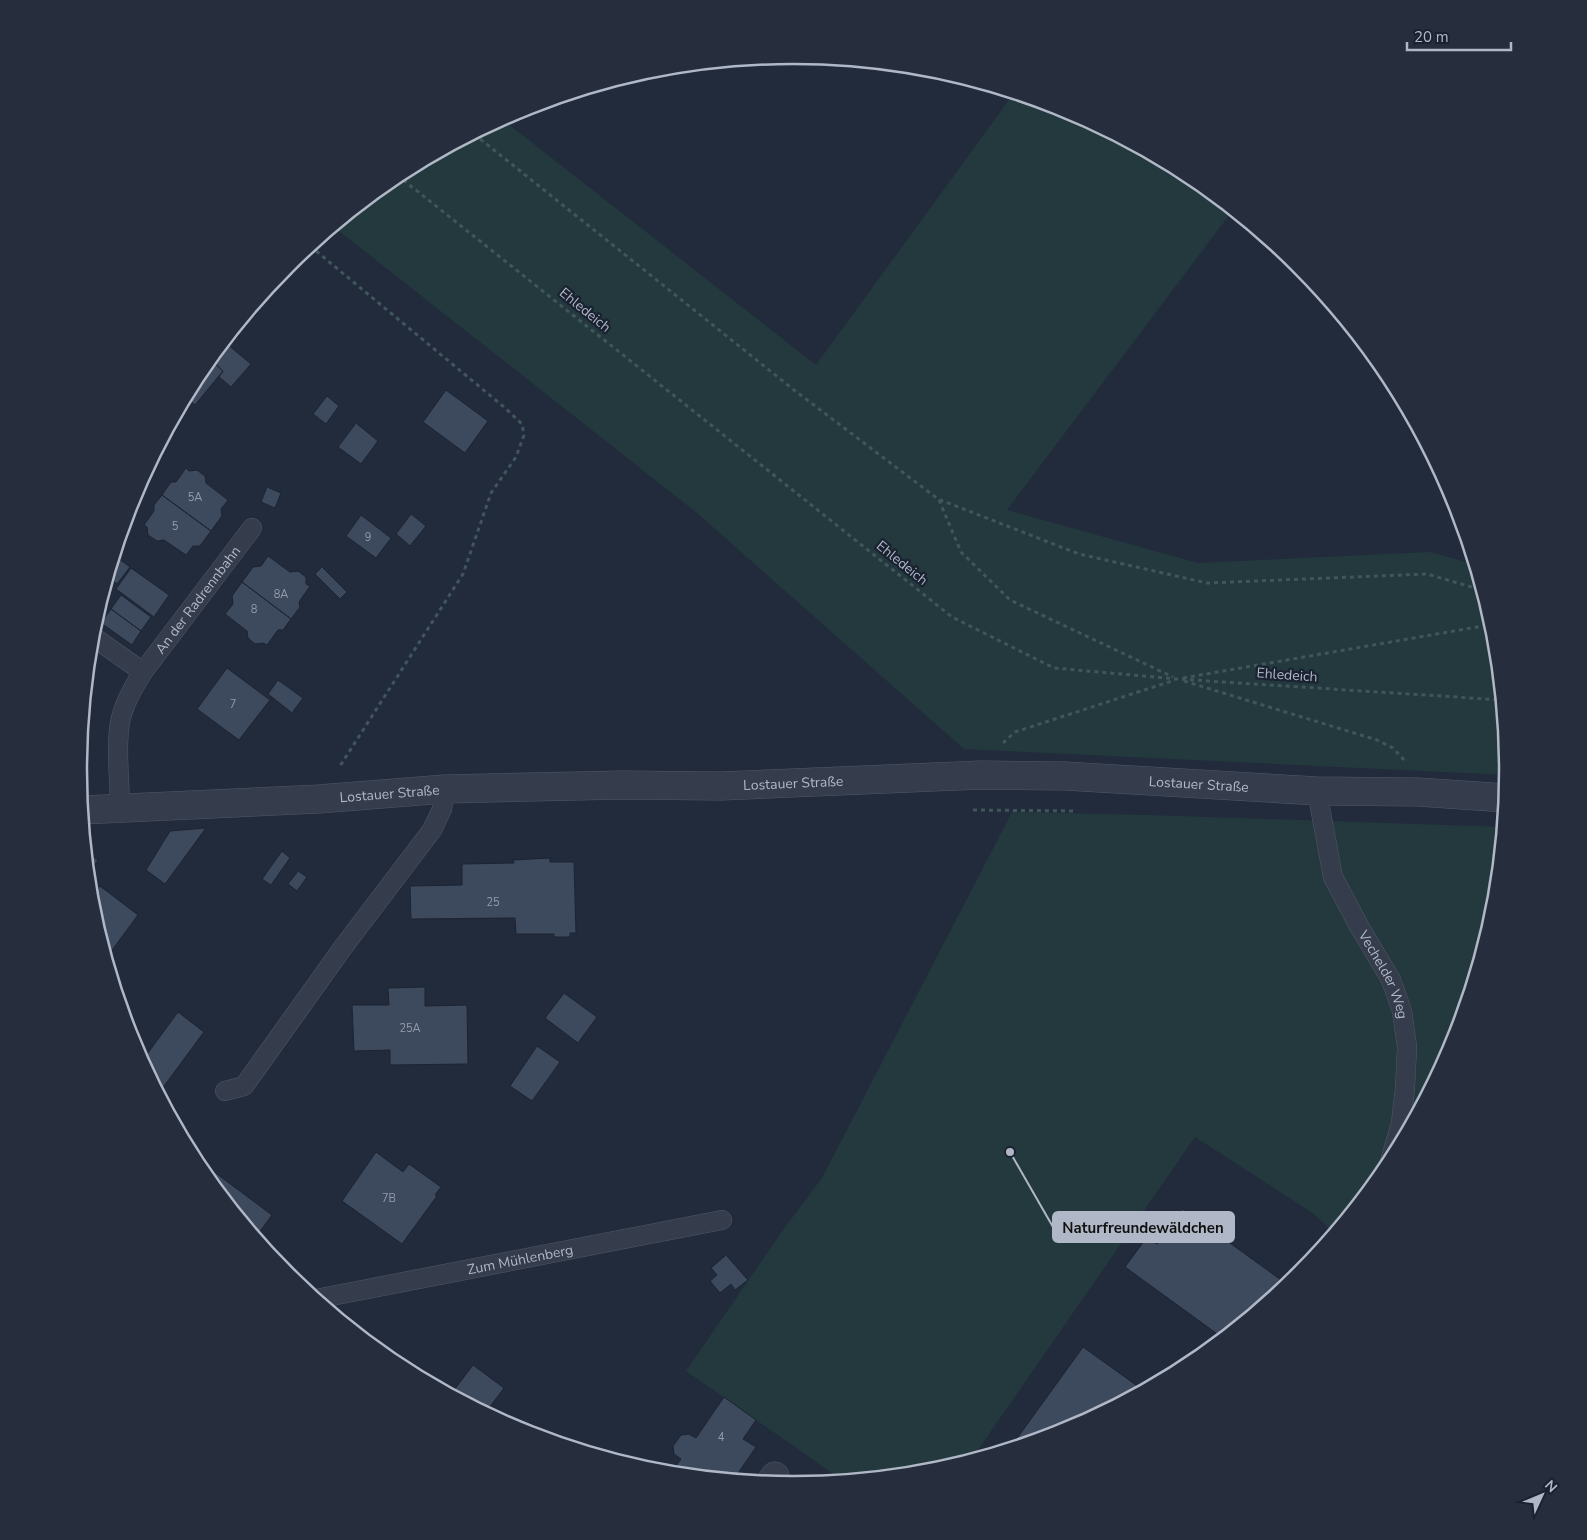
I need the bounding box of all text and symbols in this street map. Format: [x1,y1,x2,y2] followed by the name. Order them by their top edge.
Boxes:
[1407,20,1511,52] scale bar
[1414,27,1449,47] text: 20 m
[555,283,615,337] street label: Ehledeich
[188,490,202,505] house number: 5A
[172,519,179,534] house number: 5
[365,530,371,545] house number: 9
[872,536,932,590] street label: Ehledeich
[151,542,245,658] street label: An der Radrennbahn
[274,587,288,602] house number: 8A
[251,602,258,617] house number: 8
[1256,663,1318,687] street label: Ehledeich
[230,697,236,712] house number: 7
[743,771,844,795] street label: Lostauer Straße
[1148,772,1249,796] street label: Lostauer Straße
[339,780,440,807] street label: Lostauer Straße
[486,895,500,910] house number: 25
[1354,926,1412,1020] street label: Vechelder Weg
[399,1021,421,1036] house number: 25A
[382,1191,396,1206] house number: 7B
[1053,1212,1234,1242] callout: Naturfreundewäldchen
[1062,1218,1224,1238] text: Naturfreundewäldchen
[466,1240,575,1279] street label: Zum Mühlenberg
[718,1430,725,1445] house number: 4
[1517,1470,1567,1520] north arrow
[1541,1476,1561,1497] text: N

